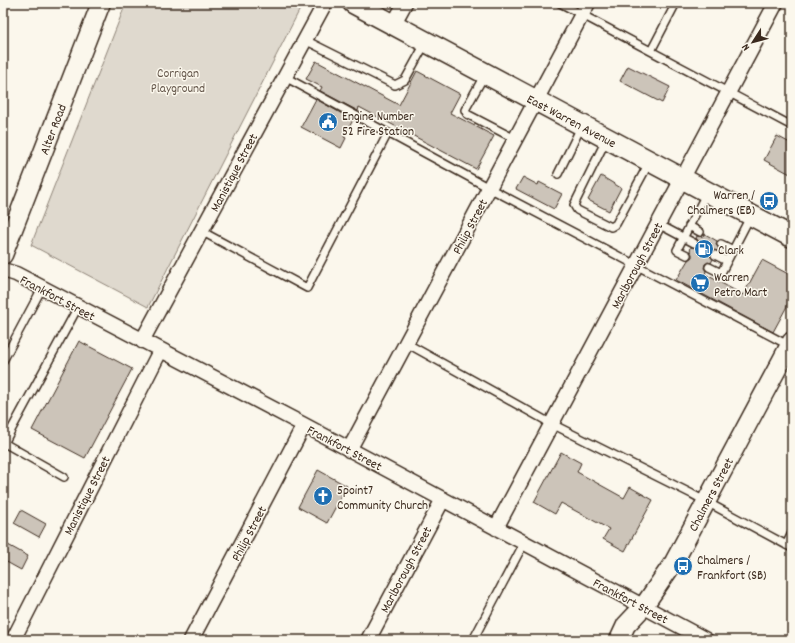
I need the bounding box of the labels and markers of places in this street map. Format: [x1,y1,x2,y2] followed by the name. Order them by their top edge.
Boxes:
[342,108,414,142] place label: Engine Number 52 Fire Station
[317,111,339,133] public building icon: Engine Number 52 Fire Station
[687,187,755,221] place label: Warren / Chalmers (EB)
[758,190,780,212] bus stop icon: Warren / Chalmers (EB)
[693,238,715,260] fuel station icon: Clark
[718,242,744,261] place label: Clark
[714,269,768,303] place label: Warren Petro Mart
[689,272,711,294] supermarket icon: Warren Petro Mart
[337,482,428,516] place label: 5point7 Community Church
[312,485,334,507] church icon: 5point7 Community Church
[697,552,766,586] place label: Chalmers / Frankfort (SB)
[672,555,694,577] bus stop icon: Chalmers / Frankfort (SB)

